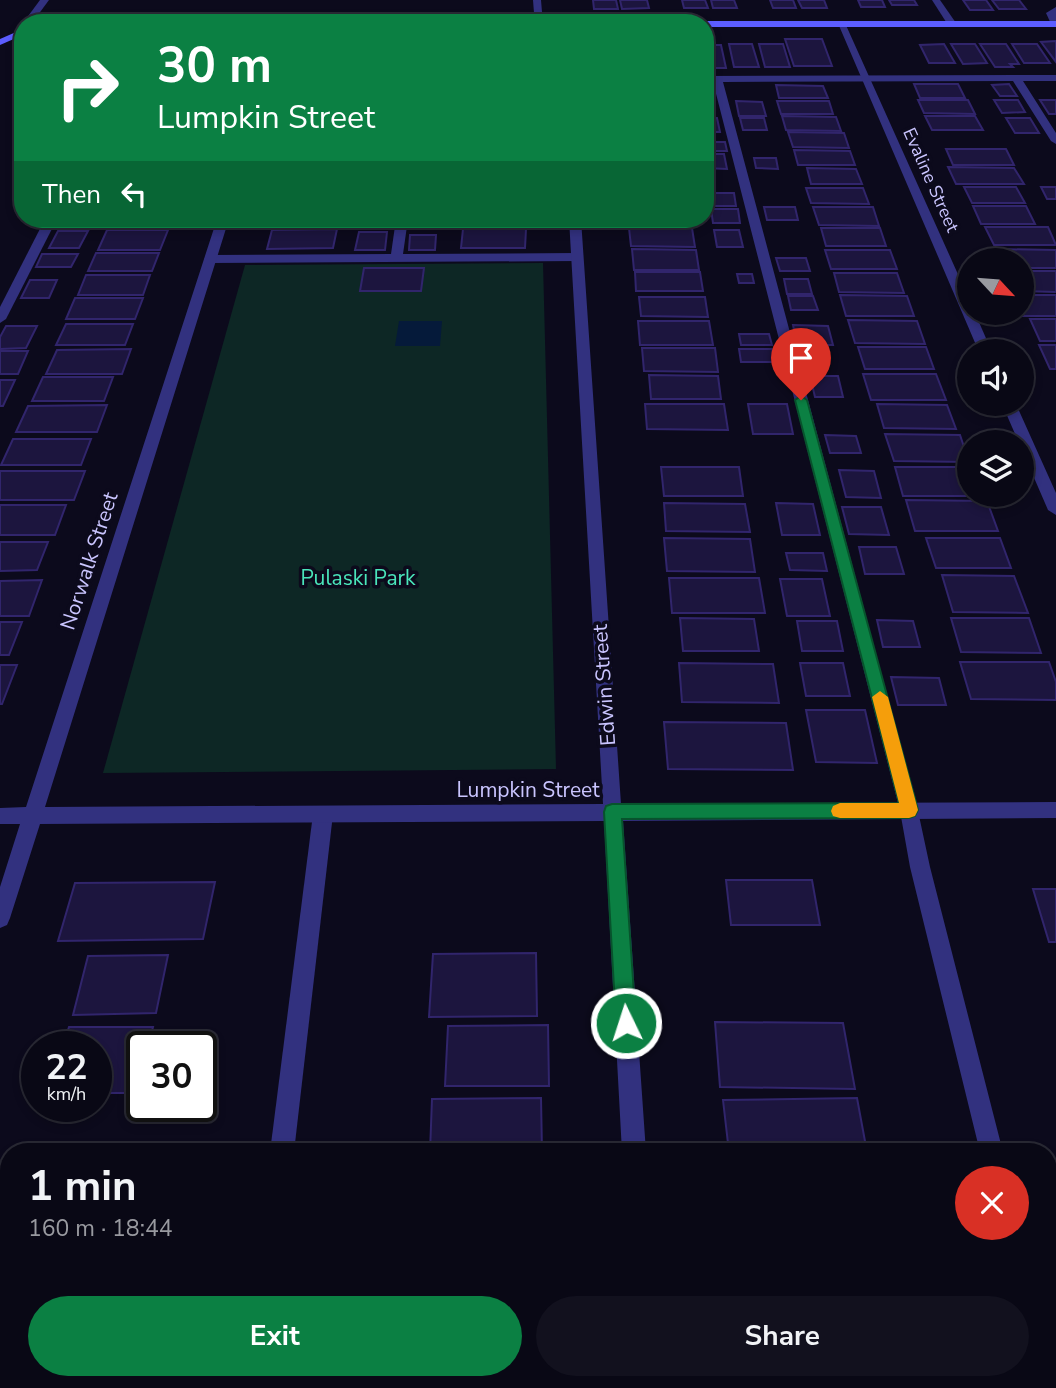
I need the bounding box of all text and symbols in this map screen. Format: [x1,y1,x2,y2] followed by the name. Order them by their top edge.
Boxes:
[157,32,272,99] text: 30 m
[42,42,133,133] icon: right
[157,96,375,139] text: Lumpkin Street
[897,124,965,237] street label: Evaline Street
[115,175,153,213] icon: left
[42,177,101,212] text: Then
[957,248,1034,326] north arrow
[957,248,1034,507] map controls
[771,328,831,400] pin
[782,339,820,377] icon: arrive
[957,339,1034,416] button: sound
[957,430,1034,507] button: layers
[54,488,125,633] street label: Norwalk Street
[300,564,416,592] park label: Pulaski Park
[586,623,622,747] street label: Edwin Street
[456,776,600,804] street label: Lumpkin Street
[589,986,663,1060] position arrow
[126,1031,217,1122] speed limit sign: 30
[45,1044,88,1091] text: 22
[47,1082,86,1106] text: km/h
[28,1158,137,1215] text: 1 min
[955,1166,1029,1240] button: close
[28,1213,173,1244] text: 160 m · 18:44
[28,1296,522,1376] button: Exit
[536,1296,1029,1376] button: Share

